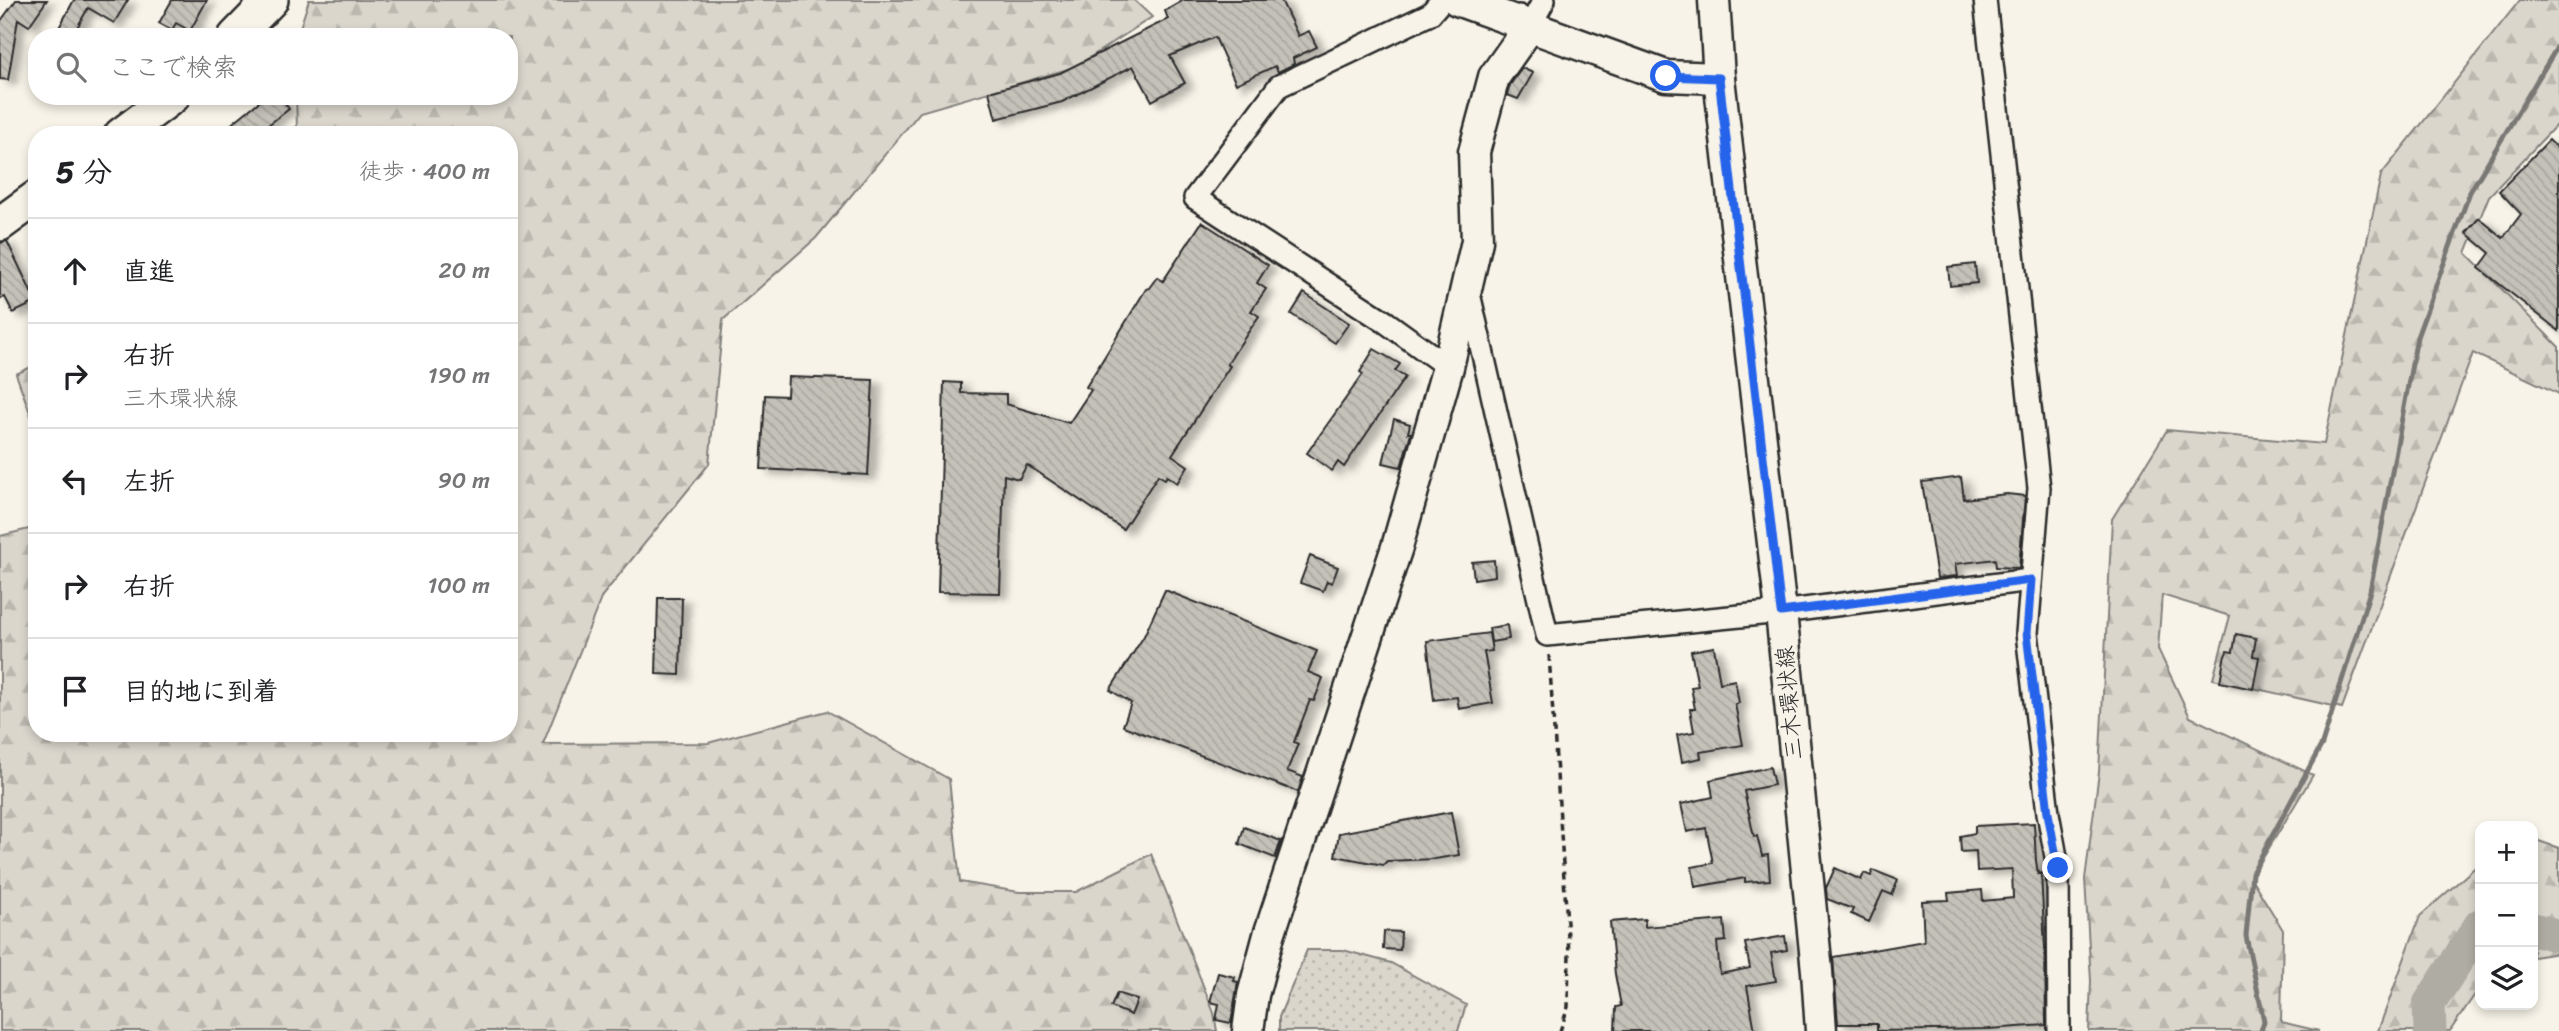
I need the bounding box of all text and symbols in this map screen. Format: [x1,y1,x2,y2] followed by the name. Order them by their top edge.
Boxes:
[28,28,518,105] search box
[108,44,238,90] text: ここで検索
[52,48,90,86] icon: search
[1650,60,1681,91] route start
[56,145,112,199] text: 5 分
[359,151,490,192] text: 徒歩 · 400 m
[123,248,175,294] text: 直進
[439,250,490,291] text: 20 m
[56,252,94,290] icon: ahead
[123,332,175,378] text: 右折
[428,355,490,396] text: 190 m
[56,357,94,395] icon: right
[123,378,238,419] text: 三木環状線
[123,458,175,504] text: 左折
[438,460,490,501] text: 90 m
[56,462,94,500] icon: left
[123,563,175,609] text: 右折
[427,565,490,606] text: 100 m
[56,567,94,605] icon: right
[1764,644,1815,762] street label: 三木環状線
[123,668,279,714] text: 目的地に到着
[56,672,94,710] icon: arrive
[2475,821,2538,1010] map controls
[2475,821,2538,884] button: +
[2042,852,2073,883] route end
[2475,884,2538,947] button: −
[2475,947,2538,1010] button: layers

